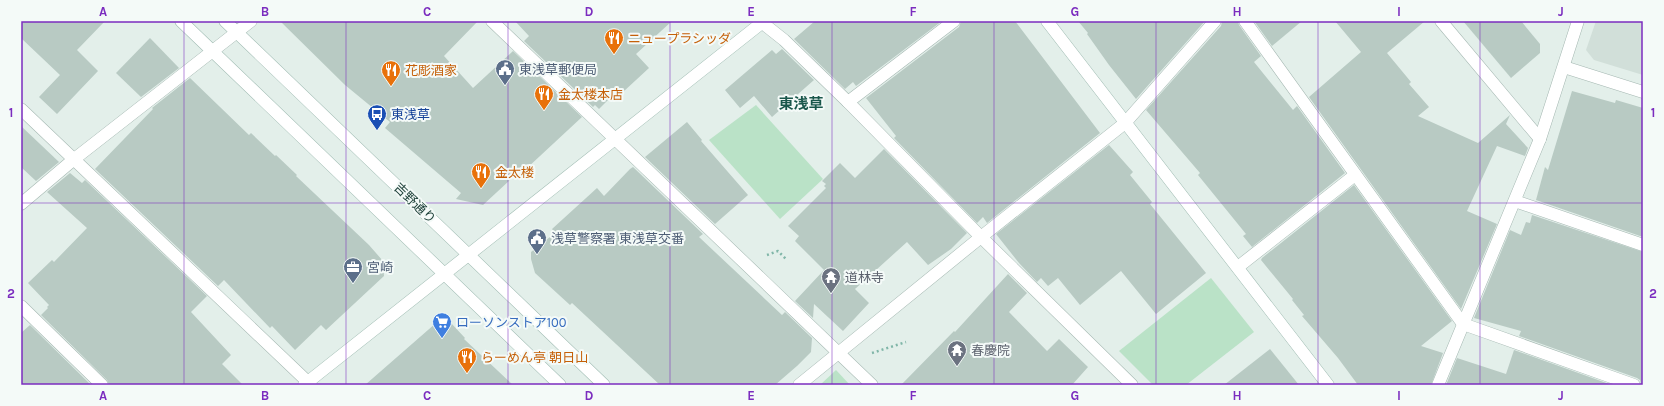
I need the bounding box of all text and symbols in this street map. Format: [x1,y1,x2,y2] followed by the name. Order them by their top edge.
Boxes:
[99,4,107,19] text: A
[261,4,269,19] text: B
[423,4,431,19] text: C
[585,4,594,19] text: D
[747,4,755,19] text: E
[909,4,917,19] text: F
[1071,4,1079,19] text: G
[1232,4,1242,19] text: H
[1397,4,1401,19] text: I
[1558,4,1564,19] text: J
[603,27,625,55] restaurant icon: ニュープラシッダ
[628,31,731,46] place label: ニュープラシッダ
[494,58,516,86] public building icon: 東浅草郵便局
[380,59,402,87] restaurant icon: 花彫酒家
[519,62,597,77] place label: 東浅草郵便局
[405,63,457,78] place label: 花彫酒家
[533,83,555,111] restaurant icon: 金太楼本店
[558,87,623,102] place label: 金太楼本店
[778,95,824,113] district label: 東浅草
[366,103,388,131] bus stop icon: 東浅草
[9,105,13,120] text: 1
[1651,105,1655,120] text: 1
[391,107,430,122] place label: 東浅草
[470,161,492,189] restaurant icon: 金太楼
[495,165,534,180] place label: 金太楼
[391,180,439,226] street label: 吉野通り
[526,227,548,255] public building icon: 浅草警察署 東浅草交番
[551,231,684,246] place label: 浅草警察署 東浅草交番
[342,256,364,284] office icon: 宮崎
[367,260,393,275] place label: 宮崎
[820,266,842,294] temple icon: 道林寺
[845,270,884,285] place label: 道林寺
[7,286,15,301] text: 2
[1649,286,1657,301] text: 2
[431,311,453,339] supermarket icon: ローソンストア100
[456,315,567,330] place label: ローソンストア100
[946,339,968,367] temple icon: 春慶院
[971,343,1010,358] place label: 春慶院
[456,346,478,374] restaurant icon: らーめん亭 朝日山
[481,350,588,365] place label: らーめん亭 朝日山
[99,388,107,403] text: A
[261,388,269,403] text: B
[423,388,431,403] text: C
[585,388,594,403] text: D
[747,388,755,403] text: E
[909,388,917,403] text: F
[1071,388,1079,403] text: G
[1232,388,1242,403] text: H
[1397,388,1401,403] text: I
[1558,388,1564,403] text: J

